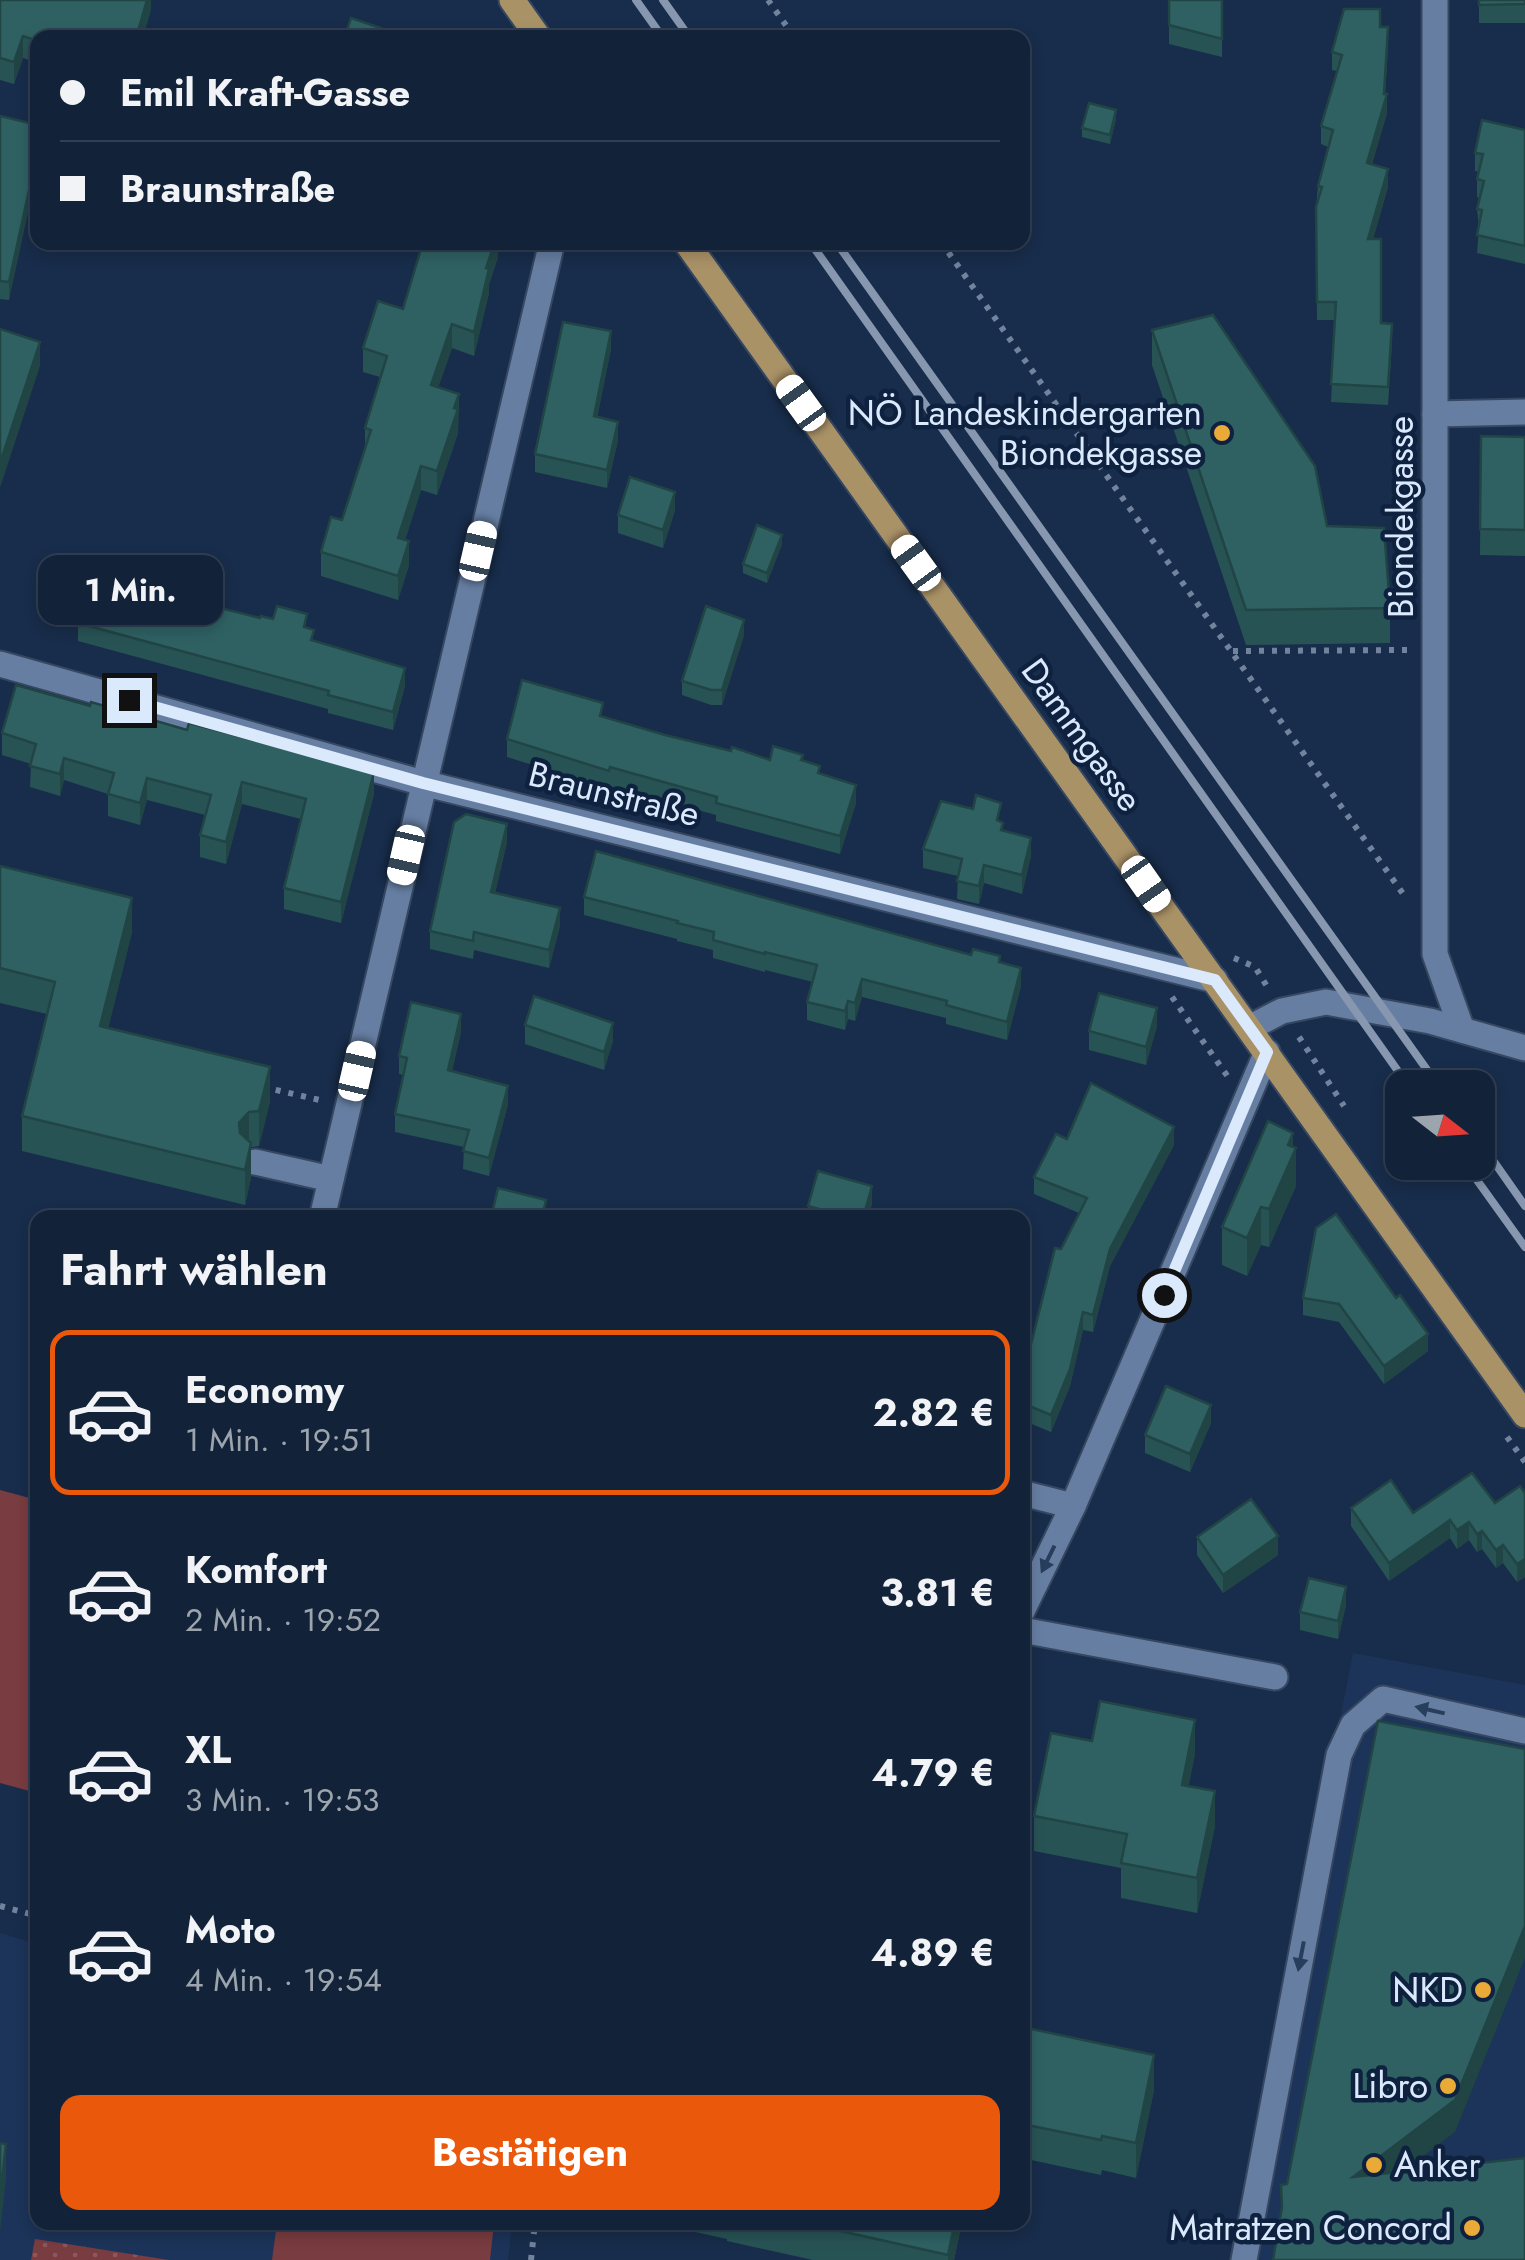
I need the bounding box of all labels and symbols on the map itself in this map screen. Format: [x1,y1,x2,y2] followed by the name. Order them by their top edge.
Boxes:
[771,370,831,436] car
[848,388,1202,478] place label: NÖ Landeskindergarten Biondekgasse
[1376,416,1426,618] street label: Biondekgasse
[1211,422,1233,444] marker: NÖ Landeskindergarten Biondekgasse
[457,518,499,584] car
[886,530,946,596] car
[36,555,222,625] callout: 1 Min.
[1009,648,1155,822] street label: Dammgasse
[107,678,152,723] route end
[523,749,705,839] street label: Braunstraße
[385,822,427,888] car
[1117,851,1175,917] car
[336,1038,378,1104] car
[1385,1070,1495,1180] north arrow
[1142,1273,1187,1318] route start
[1039,1544,1056,1573] one-way arrow
[1414,1702,1445,1717] one-way arrow
[1293,1941,1309,1972] one-way arrow
[1392,1965,1463,2015] place label: NKD
[1472,1979,1494,2001] marker: NKD
[1353,2061,1428,2111] place label: Libro
[1437,2075,1459,2097] marker: Libro
[1394,2140,1480,2190] place label: Anker
[1363,2154,1385,2176] marker: Anker
[1169,2203,1452,2253] place label: Matratzen Concord
[1461,2217,1483,2239] marker: Matratzen Concord

